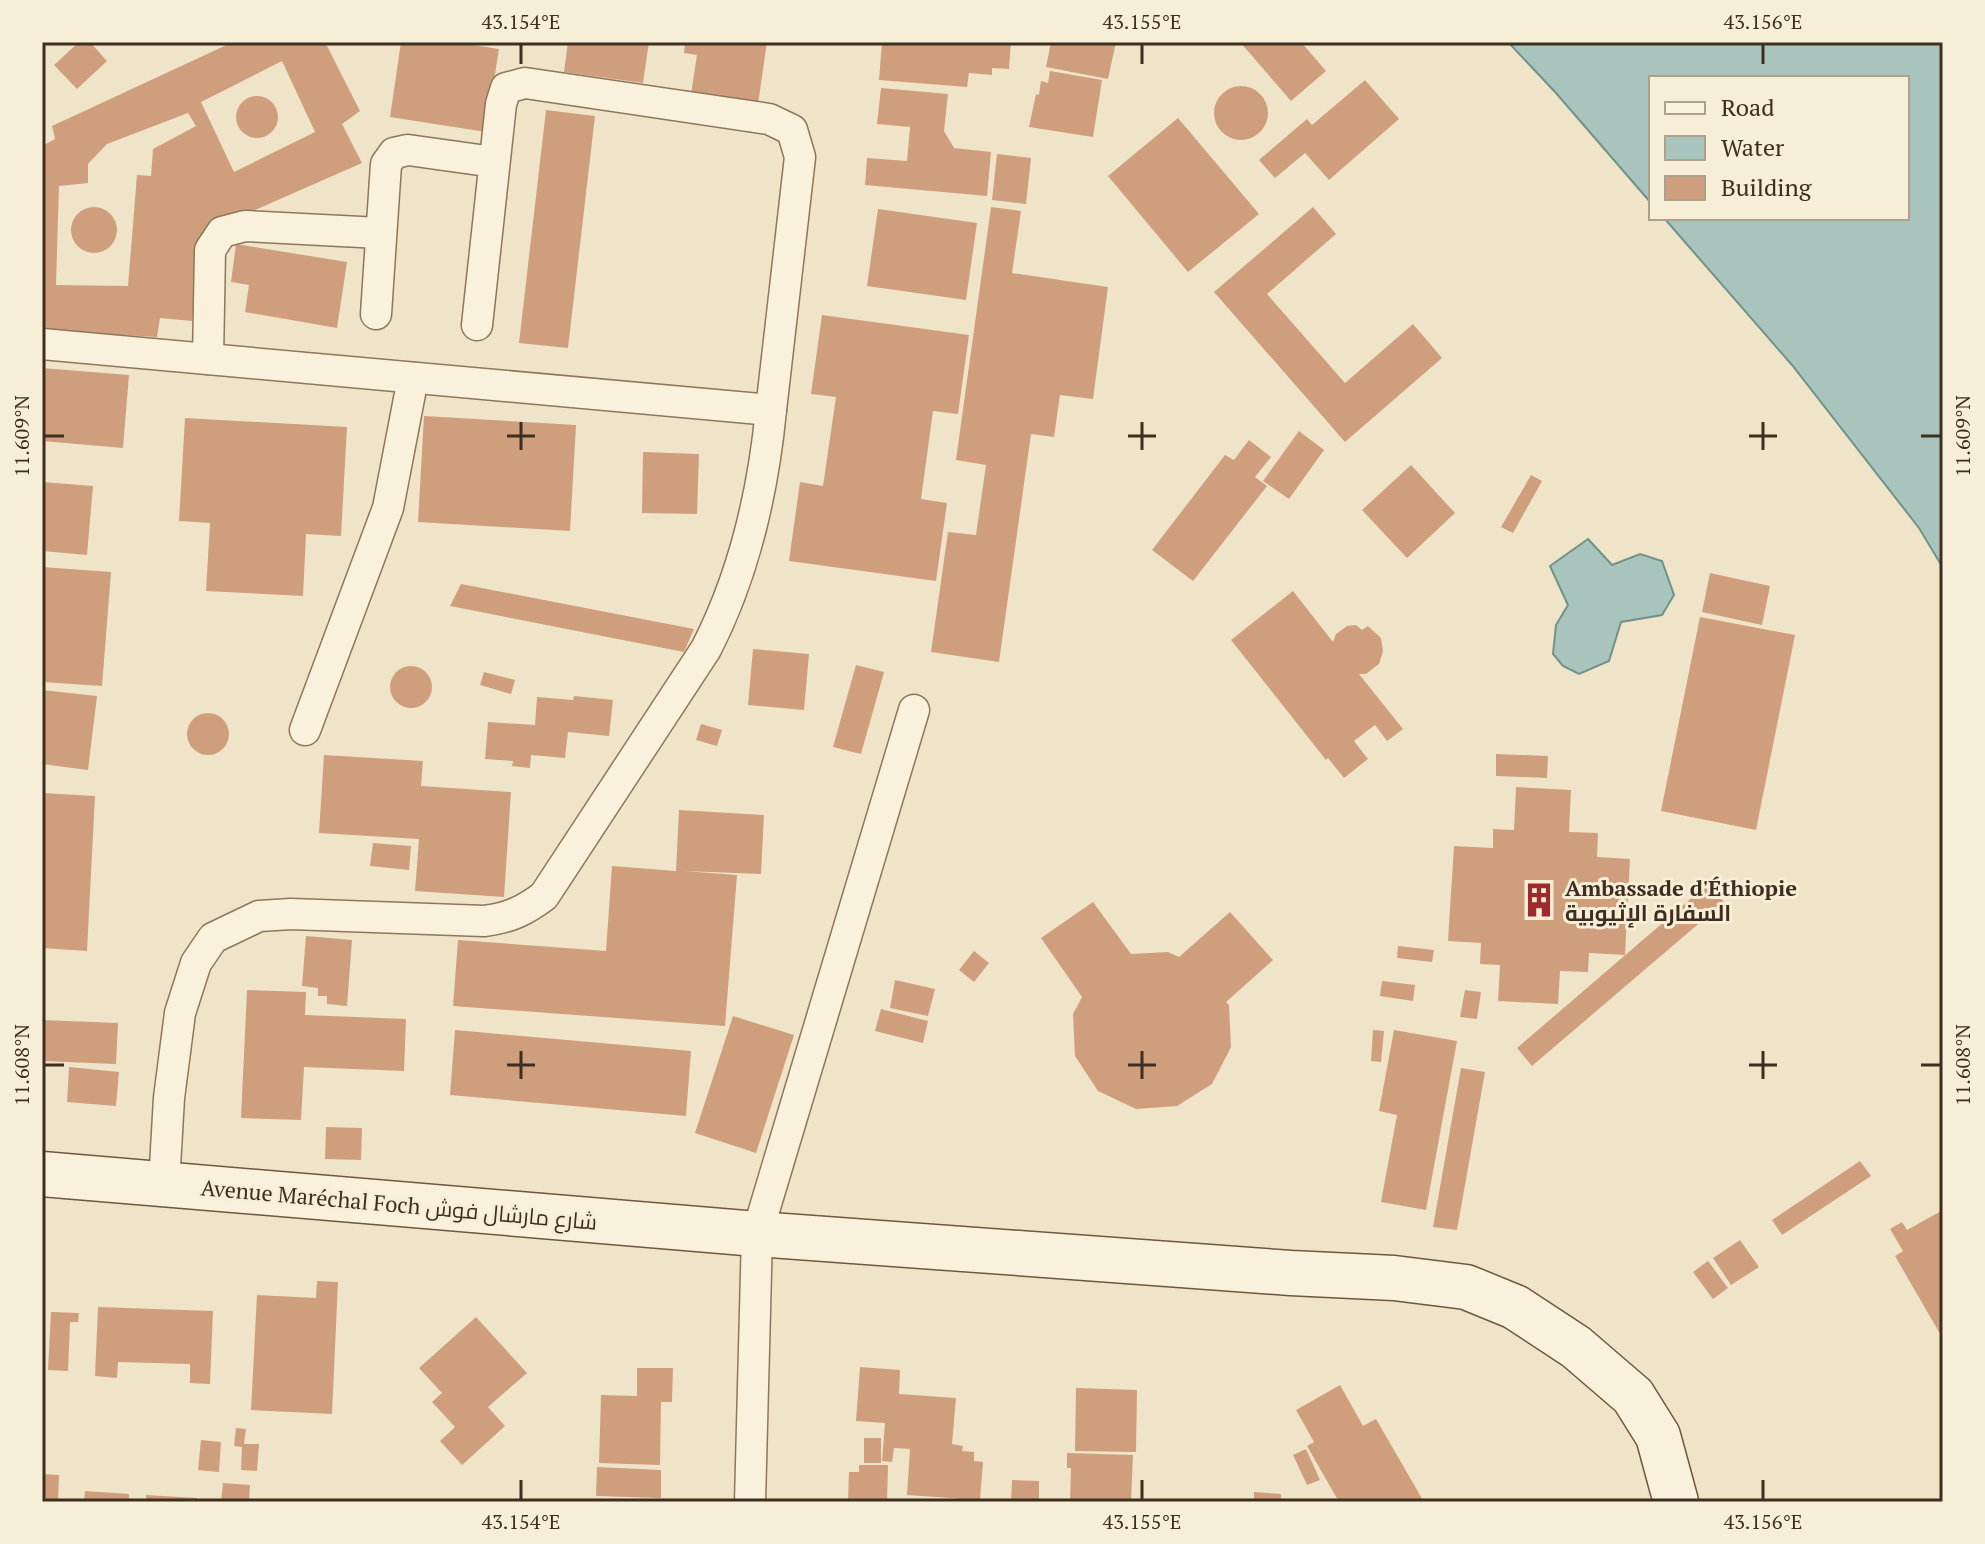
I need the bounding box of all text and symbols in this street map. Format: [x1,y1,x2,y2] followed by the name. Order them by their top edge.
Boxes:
[482,8,561,35] text: 43.154°E
[1103,8,1182,35] text: 43.155°E
[1724,8,1803,35] text: 43.156°E
[1649,76,1909,220] legend
[1721,91,1775,123] text: Road
[1721,131,1785,163] text: Water
[1721,171,1812,203] text: Building
[8,395,35,477] text: 11.609°N
[1949,395,1976,477] text: 11.609°N
[1565,873,1797,928] place label: Ambassade d'Éthiopie السفارة الإثيوبية
[1520,881,1558,919] building icon: Ambassade d'Éthiopie السفارة الإثيوبية
[8,1024,35,1106] text: 11.608°N
[1949,1024,1976,1106] text: 11.608°N
[200,1172,598,1237] street label: Avenue Maréchal Foch شارع مارشال فوش
[482,1508,561,1535] text: 43.154°E
[1103,1508,1182,1535] text: 43.155°E
[1724,1508,1803,1535] text: 43.156°E

